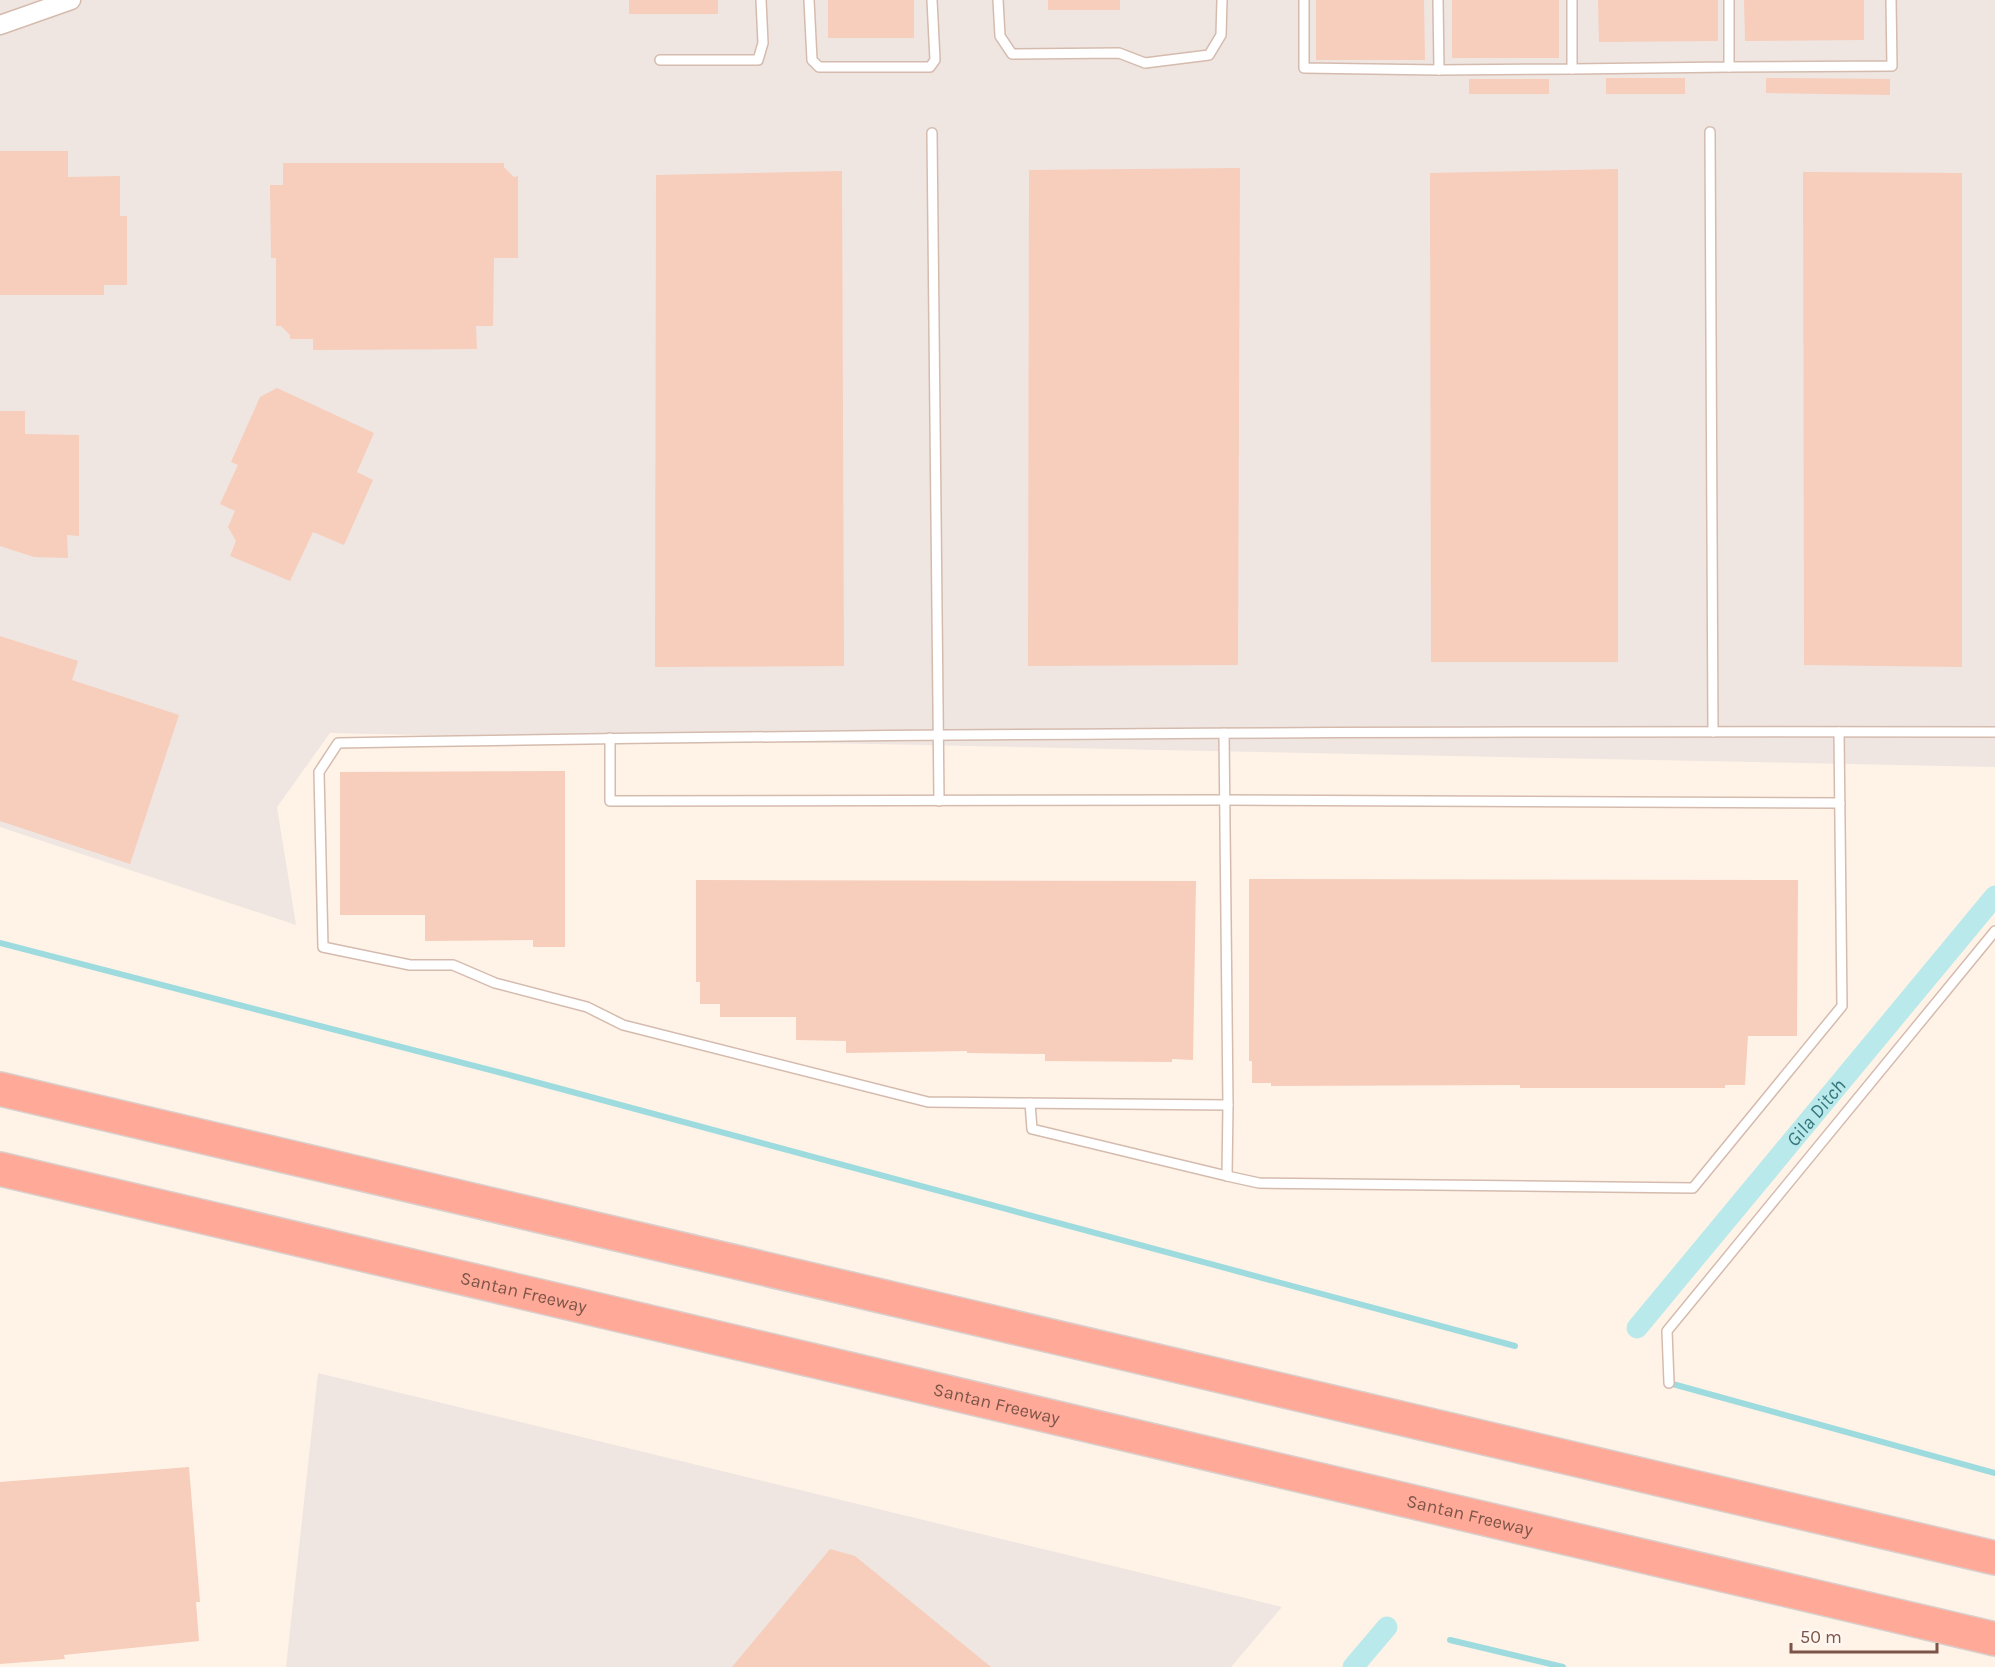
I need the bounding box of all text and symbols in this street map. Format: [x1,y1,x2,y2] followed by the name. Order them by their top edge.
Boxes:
[1781,1074,1850,1151] water label: Gila Ditch
[458,1267,590,1318] street label: Santan Freeway
[931,1378,1063,1429] street label: Santan Freeway
[1404,1490,1536,1541] street label: Santan Freeway
[1791,1616,1936,1654] scale bar
[1800,1626,1842,1648] text: 50 m

